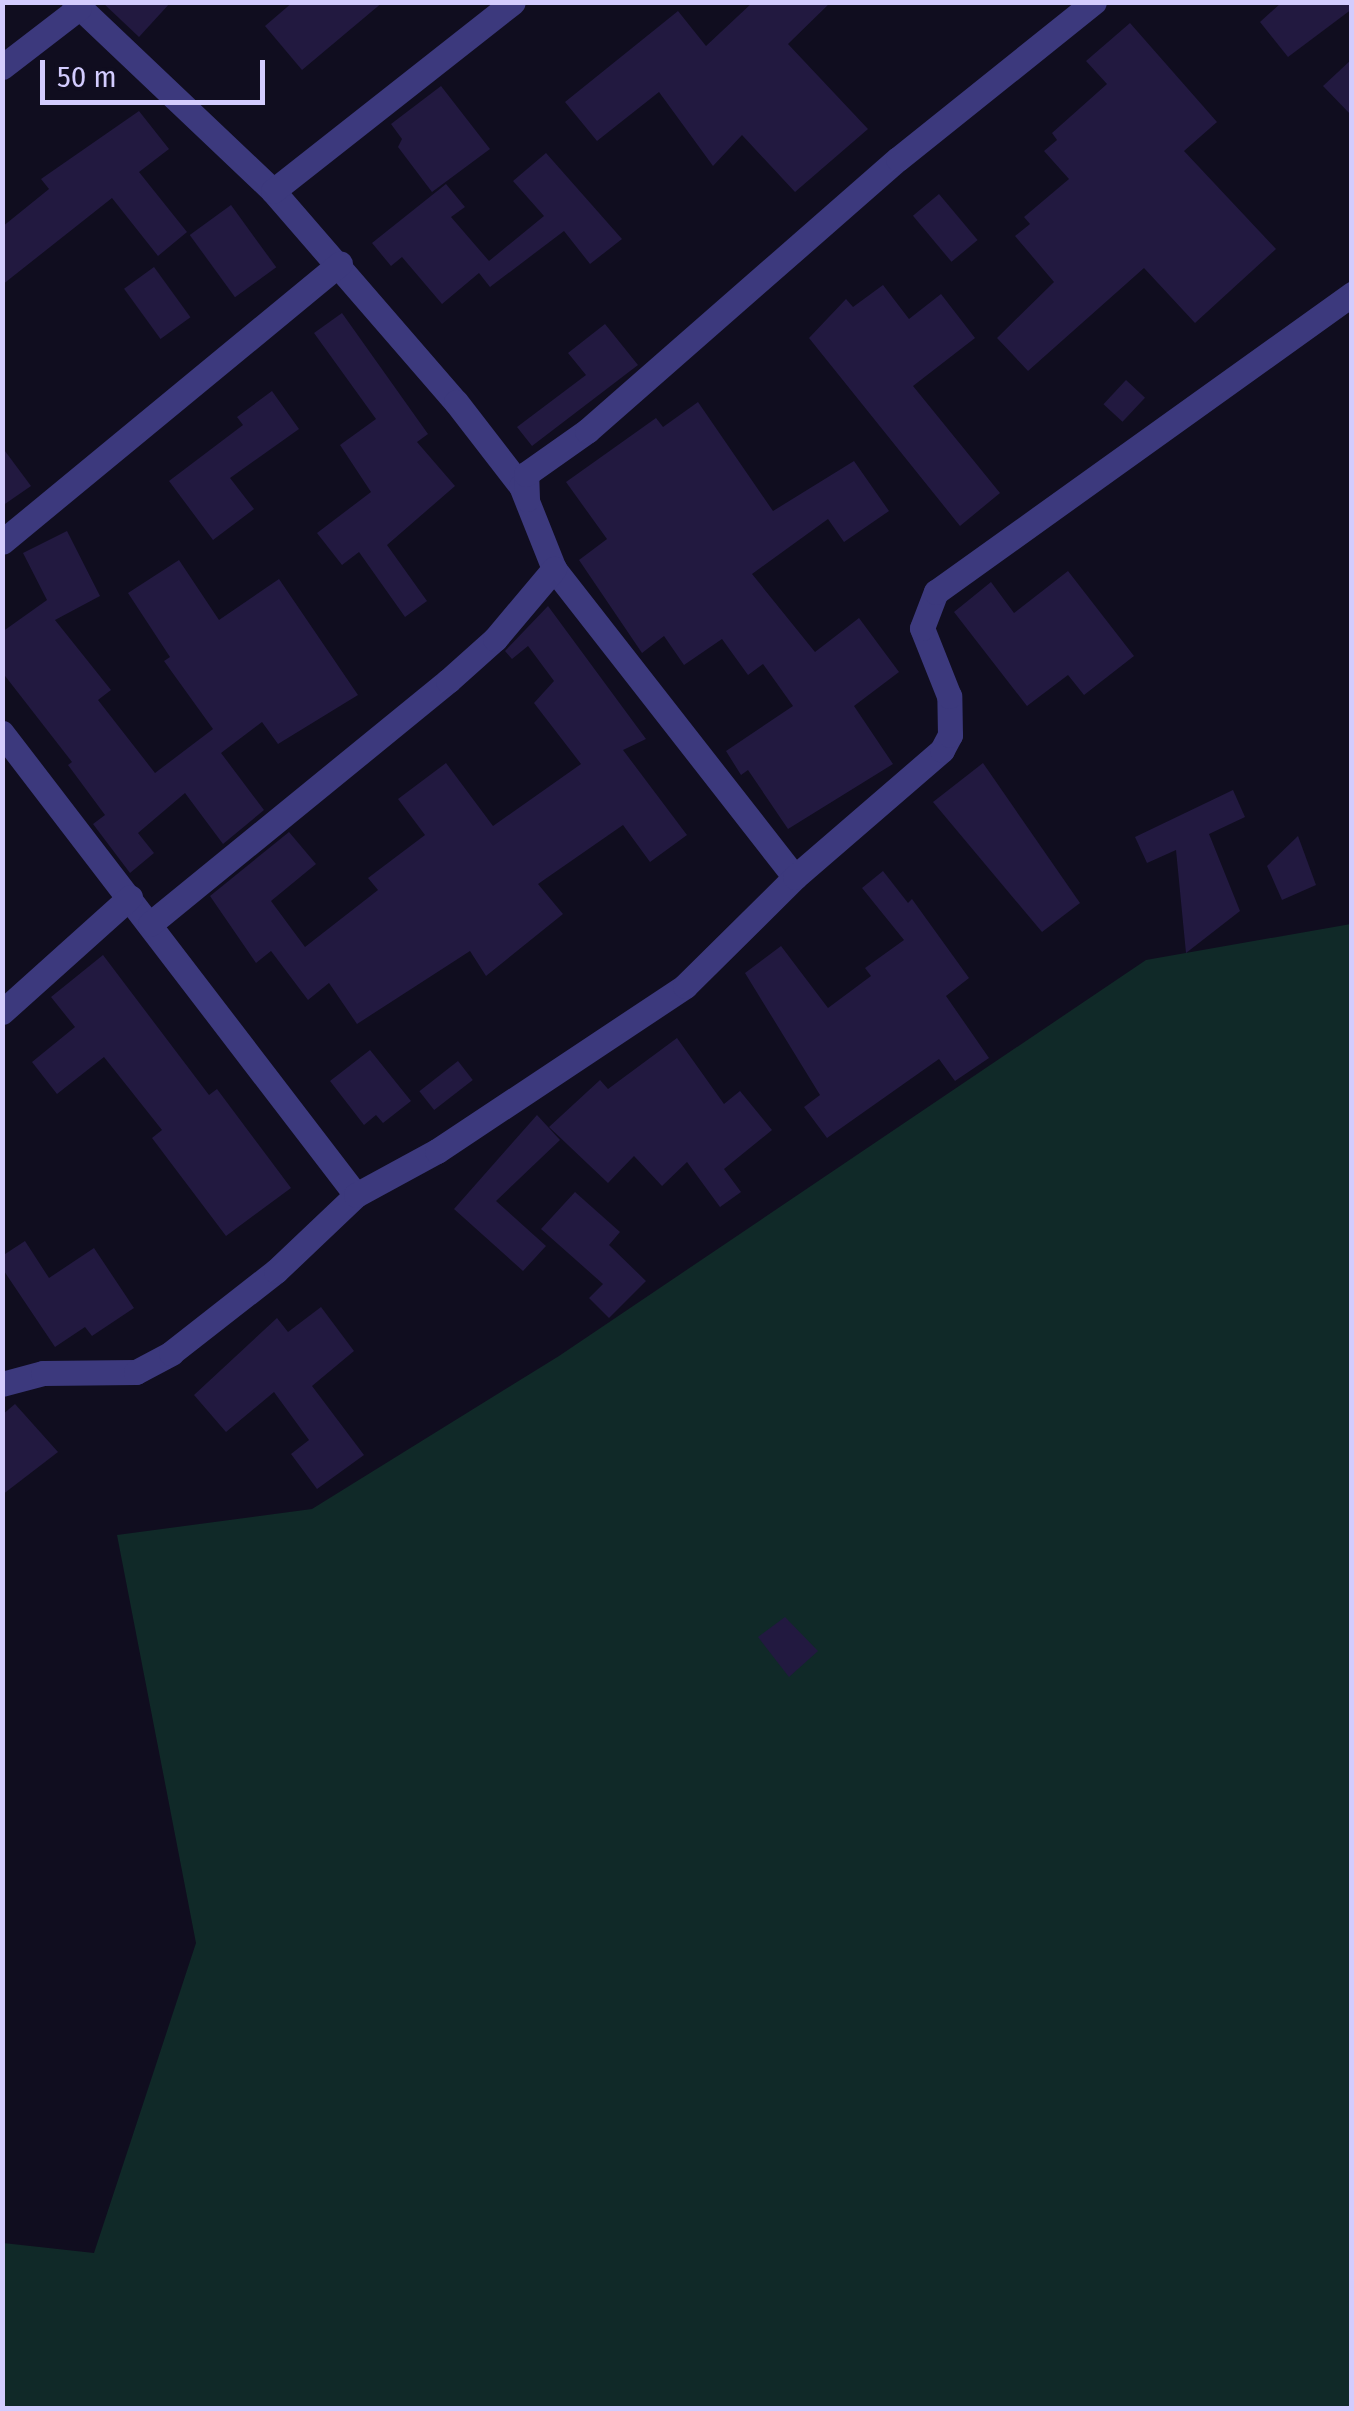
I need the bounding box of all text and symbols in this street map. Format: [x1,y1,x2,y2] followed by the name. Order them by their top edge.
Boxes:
[45,40,270,102] scale bar
[57,59,117,95] text: 50 m

